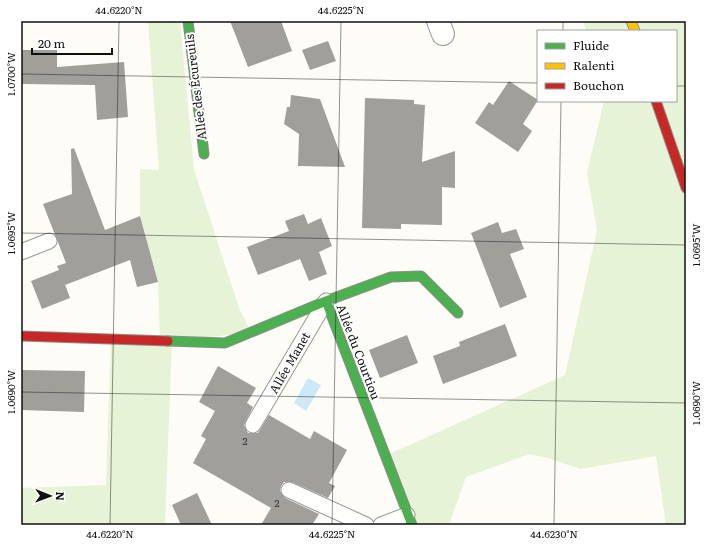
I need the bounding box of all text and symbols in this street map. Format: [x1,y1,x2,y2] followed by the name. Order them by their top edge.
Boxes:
[95,2,143,17] text: 44.6220°N
[318,2,364,17] text: 44.6225°N
[32,30,112,56] scale bar
[537,30,677,102] legend
[180,33,210,141] street label: Allée des Écureuils
[38,34,65,52] text: 20 m
[573,36,609,54] text: Fluide
[3,52,18,96] text: 1.0700°W
[573,56,614,74] text: Ralenti
[573,76,624,94] text: Bouchon
[3,211,18,255] text: 1.0695°W
[688,223,703,267] text: 1.0695°W
[332,301,386,402] street label: Allée du Courtiou
[264,328,314,397] street label: Allée Manet
[3,370,18,414] text: 1.0690°W
[688,381,703,425] text: 1.0690°W
[242,433,248,448] house number: 2
[30,476,70,516] north arrow
[53,491,69,501] text: N
[274,495,280,510] house number: 2
[86,526,134,541] text: 44.6220°N
[309,526,355,541] text: 44.6225°N
[530,526,578,541] text: 44.6230°N

